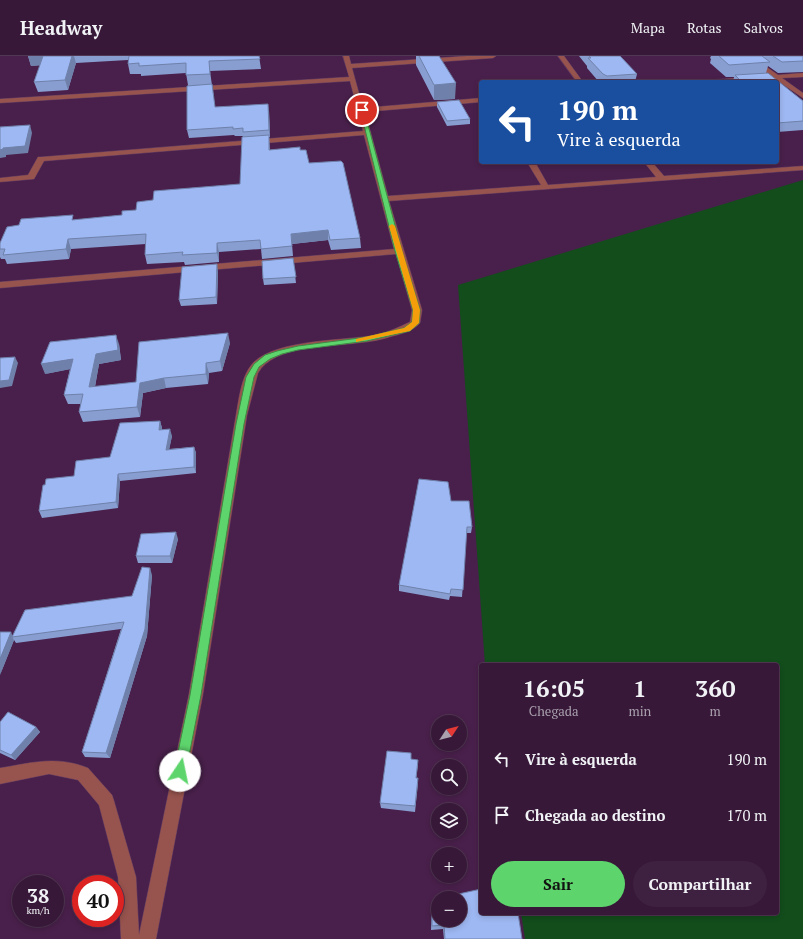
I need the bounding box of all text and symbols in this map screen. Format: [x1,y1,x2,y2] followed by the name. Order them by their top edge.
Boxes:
[20,15,102,40] text: Headway
[631,18,665,37] text: Mapa
[687,18,722,37] text: Rotas
[744,18,783,37] text: Salvos
[557,91,638,128] text: 190 m
[345,93,379,127] pin
[491,96,543,148] icon: left
[351,99,373,121] icon: arrive
[557,127,681,151] text: Vire à esquerda
[522,672,585,704] text: 16:05
[633,672,647,704] text: 1
[695,672,735,704] text: 360
[529,702,579,720] text: Chegada
[628,702,651,720] text: min
[710,702,721,720] text: m
[431,715,467,751] north arrow
[431,715,467,927] map controls
[491,748,513,770] icon: left
[525,749,637,769] text: Vire à esquerda
[726,749,767,769] text: 190 m
[159,750,201,792] position arrow
[431,759,467,795] button: search
[431,803,467,839] button: layers
[491,804,513,826] icon: arrive
[525,805,665,825] text: Chegada ao destino
[726,805,767,825] text: 170 m
[431,847,467,883] button: +
[491,861,625,907] button: Sair
[633,861,767,907] button: Compartilhar
[72,875,124,927] speed limit sign: 40
[27,882,49,909] text: 38
[431,891,467,927] button: −
[26,904,50,917] text: km/h

